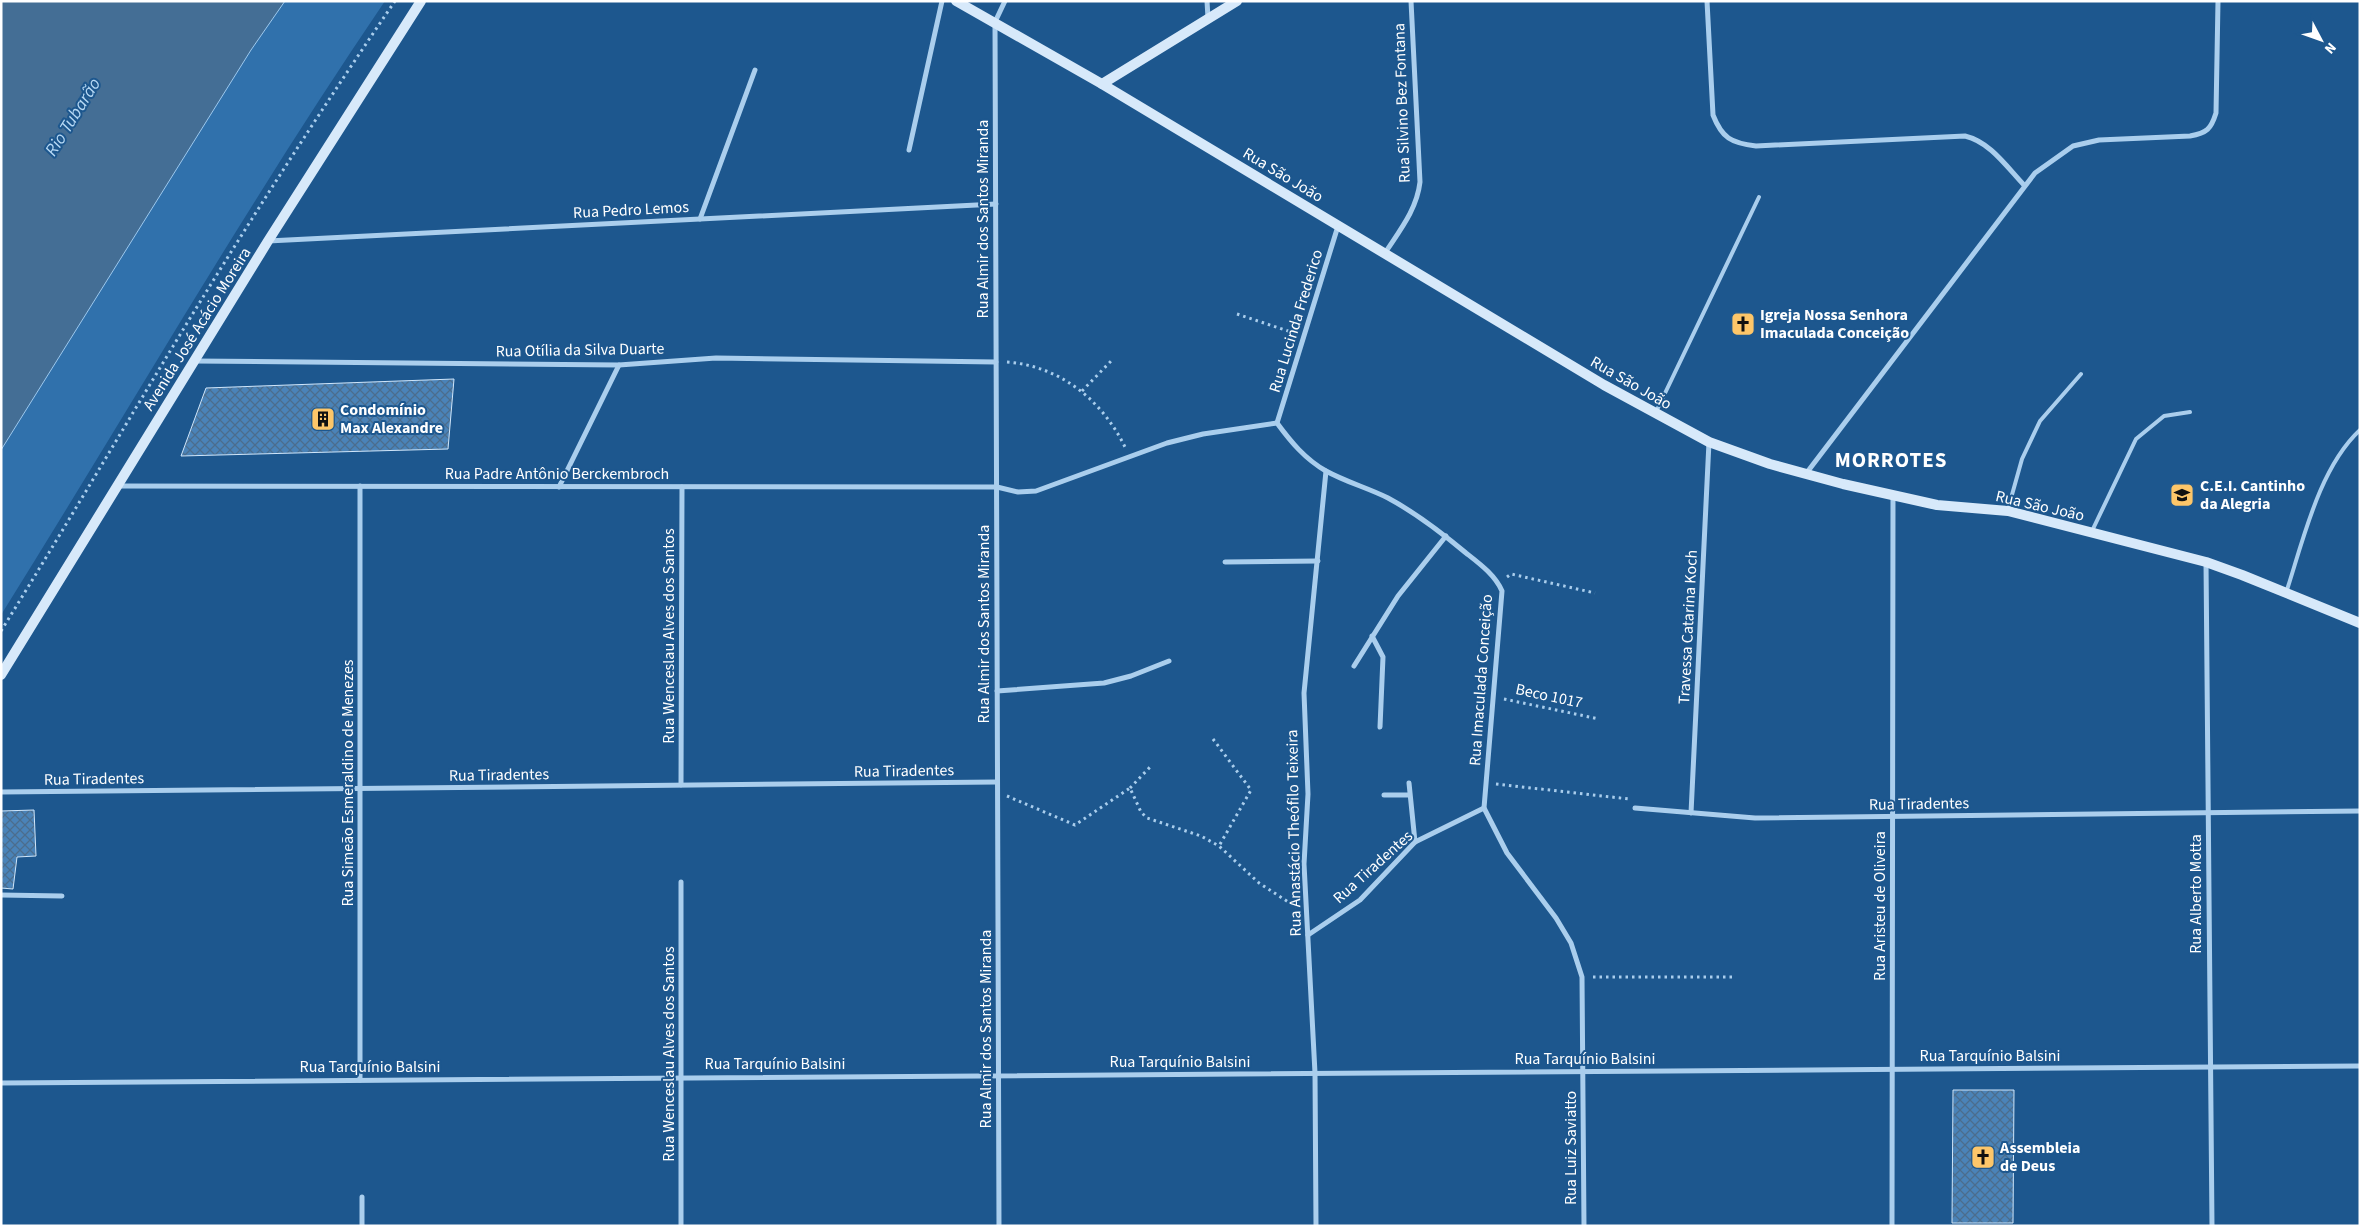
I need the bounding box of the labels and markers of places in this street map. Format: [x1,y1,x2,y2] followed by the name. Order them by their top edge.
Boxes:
[1760,304,1909,344] place label: Igreja Nossa Senhora Imaculada Conceição
[1730,311,1756,337] church icon: Igreja Nossa Senhora Imaculada Conceição
[340,399,443,439] place label: Condomínio Max Alexandre
[310,406,336,432] building icon: Condomínio Max Alexandre
[2200,475,2305,515] place label: C.E.I. Cantinho da Alegria
[2169,482,2195,508] school or university icon: C.E.I. Cantinho da Alegria
[1999,1137,2080,1177] place label: Assembleia de Deus
[1970,1144,1996,1170] church icon: Assembleia de Deus

